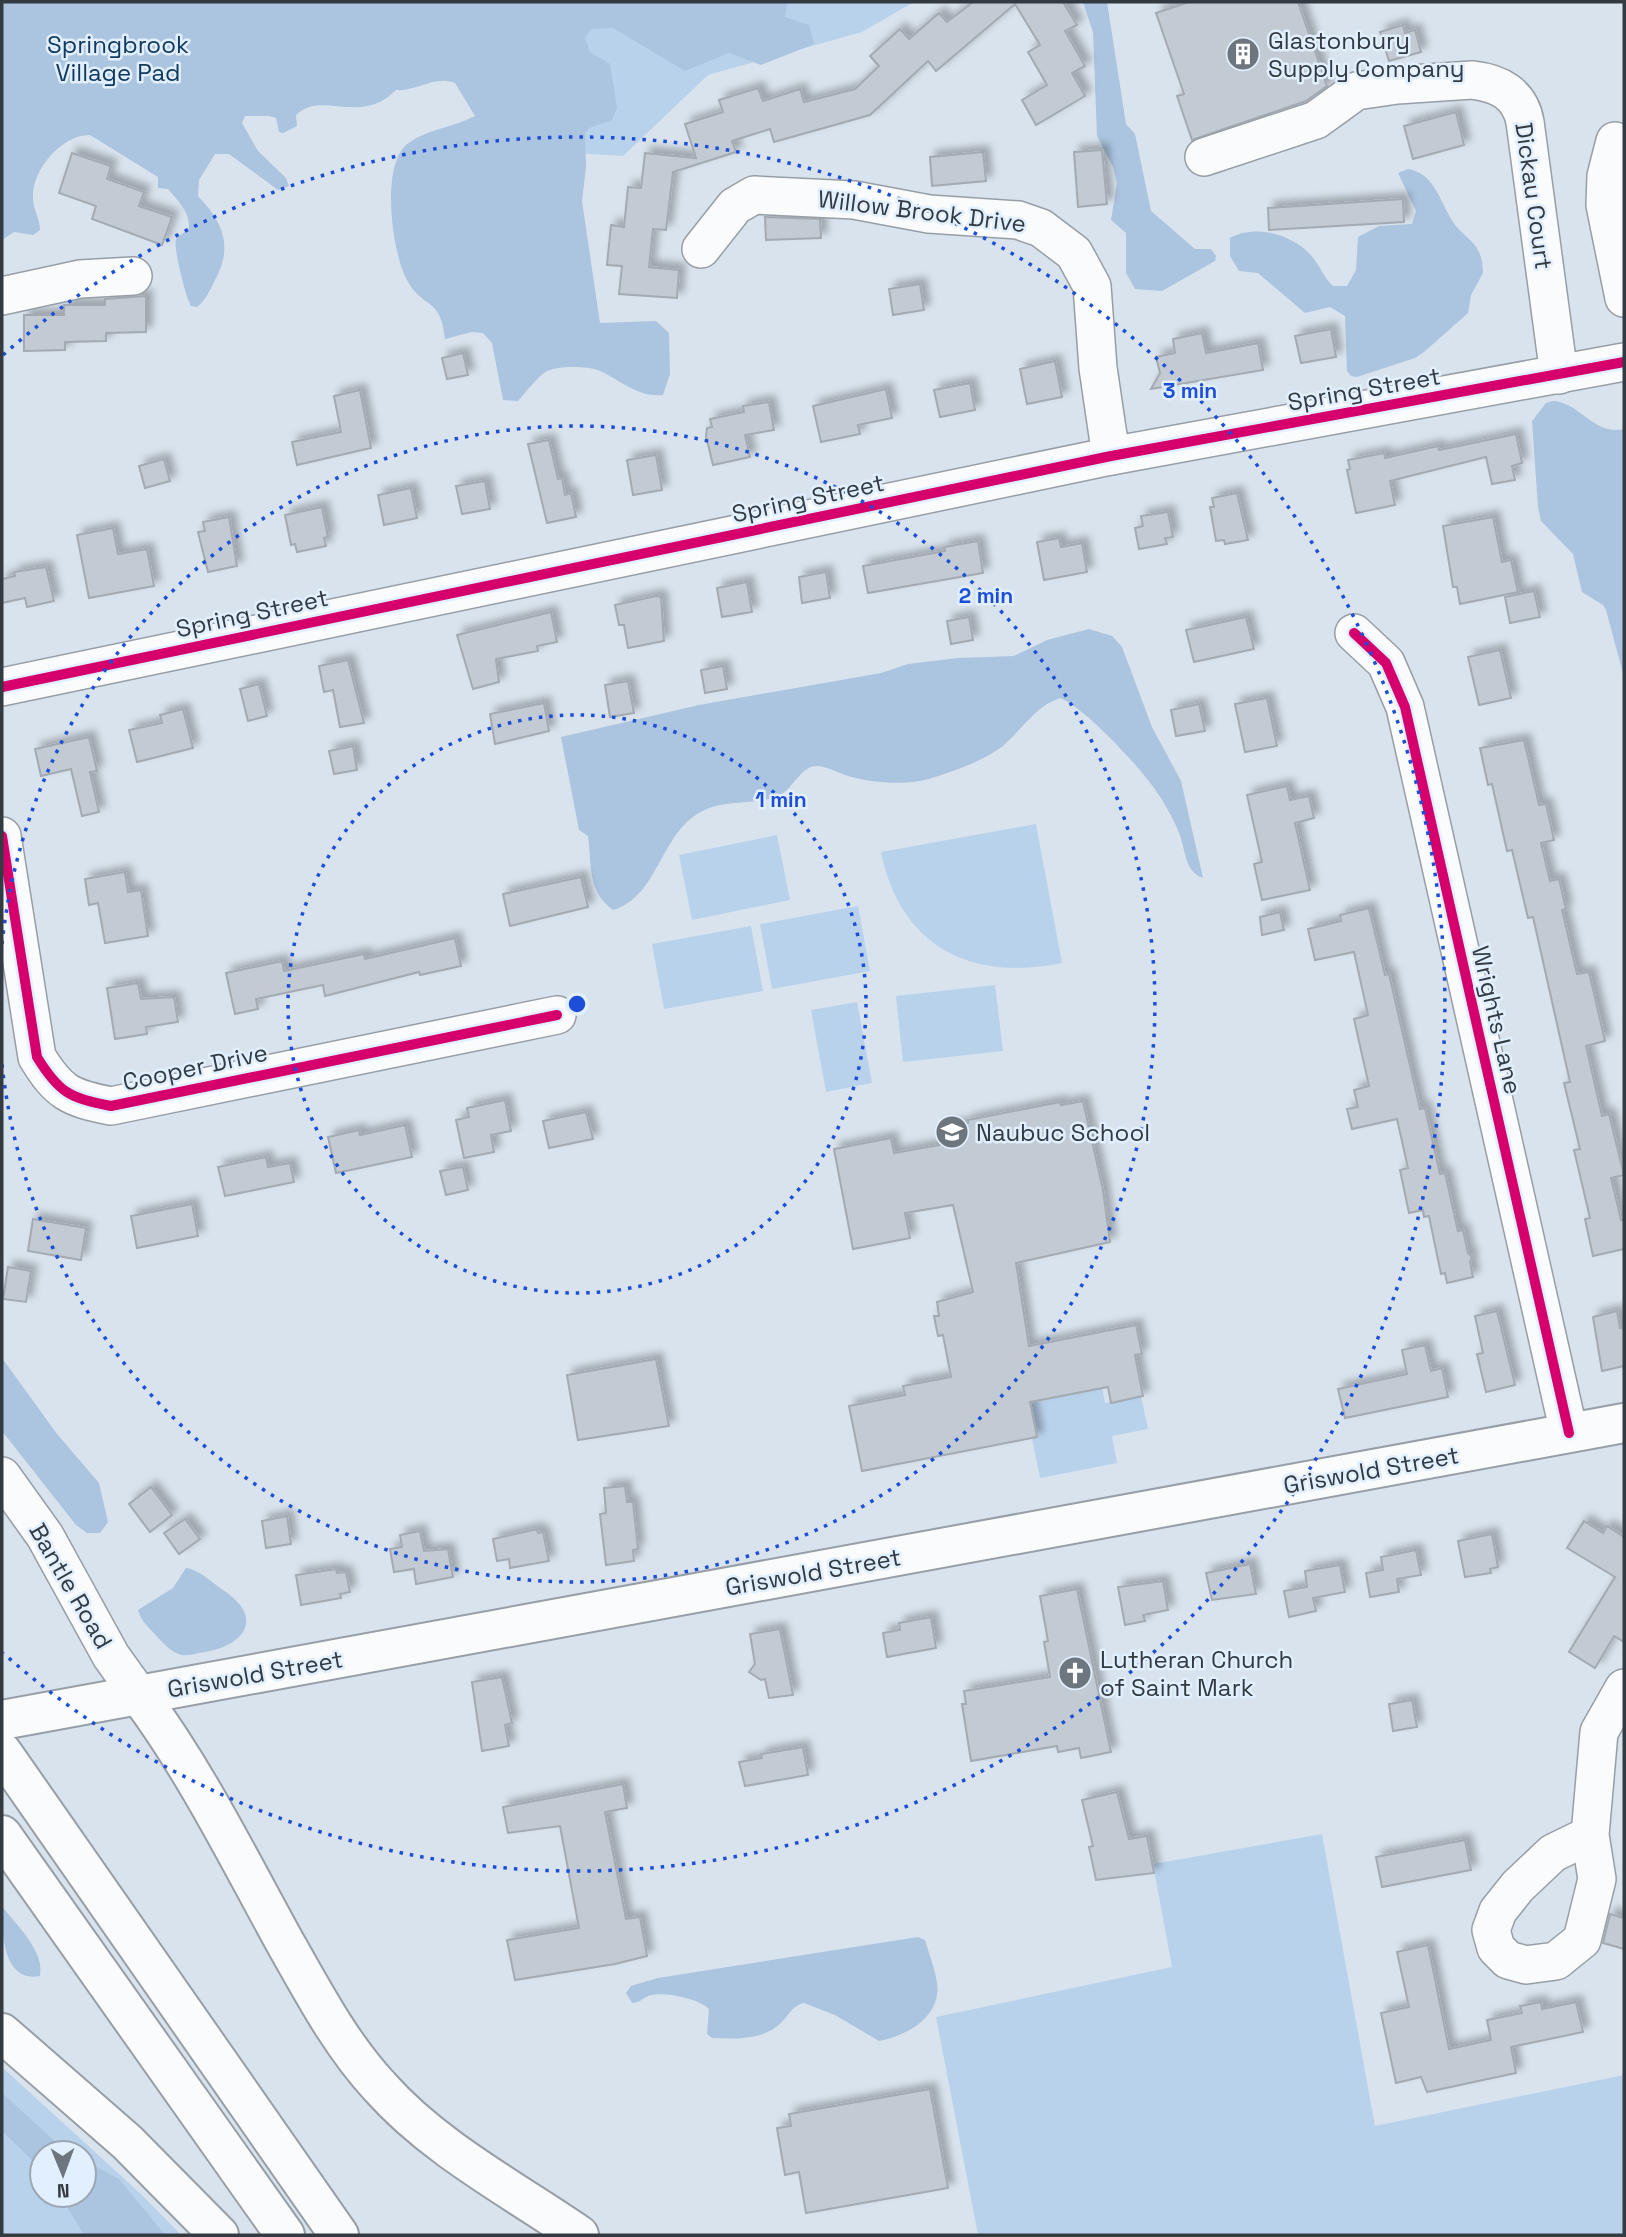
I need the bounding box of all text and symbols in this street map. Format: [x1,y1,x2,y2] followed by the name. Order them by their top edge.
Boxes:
[1268,25,1464,84] place label: Glastonbury Supply Company
[47,29,189,88] park label: Springbrook Village Pad
[1224,35,1262,73] building icon: Glastonbury Supply Company
[1508,120,1560,272] street label: Dickau Court
[816,183,1028,239] street label: Willow Brook Drive
[1285,360,1443,418] street label: Spring Street
[1163,377,1217,404] text: 3 min
[729,467,887,529] street label: Spring Street
[173,582,331,644] street label: Spring Street
[959,582,1013,609] text: 2 min
[755,786,807,813] text: 1 min
[1465,943,1529,1097] street label: Wrights Lane
[565,992,589,1016] centre of rings
[120,1037,270,1097] street label: Cooper Drive
[933,1113,971,1151] school or university icon: Naubuc School
[976,1117,1150,1148] place label: Naubuc School
[1281,1439,1461,1501] street label: Griswold Street
[23,1518,119,1654] street label: Bantle Road
[723,1541,903,1603] street label: Griswold Street
[165,1643,345,1705] street label: Griswold Street
[1100,1644,1293,1703] place label: Lutheran Church of Saint Mark
[1056,1654,1094,1692] church icon: Lutheran Church of Saint Mark
[28,2139,98,2209] north arrow
[57,2178,70,2203] text: N

